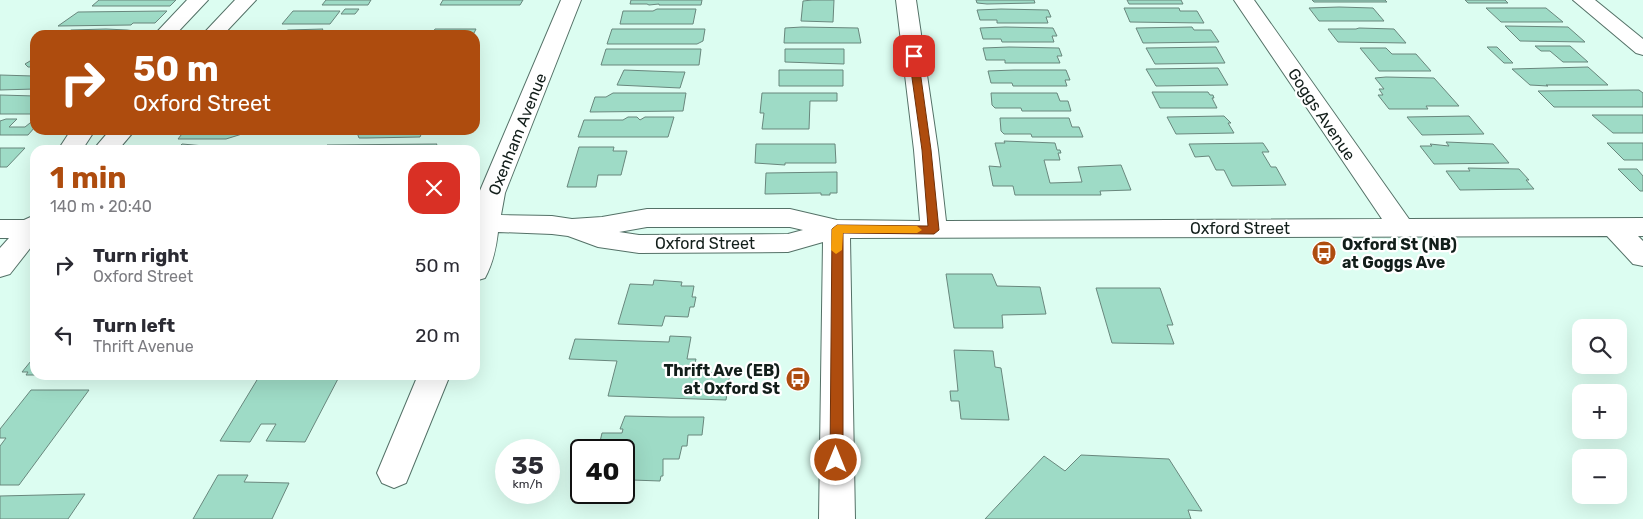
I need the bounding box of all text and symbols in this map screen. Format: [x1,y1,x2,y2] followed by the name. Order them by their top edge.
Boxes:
[893,35,935,77] pin
[900,42,928,70] icon: arrive
[133,48,219,90] text: 50 m
[50,50,115,115] icon: right
[1284,65,1359,164] street label: Goggs Avenue
[484,70,551,198] street label: Oxenham Avenue
[133,90,271,117] text: Oxford Street
[50,160,127,196] text: 1 min
[408,162,460,214] button: close
[50,197,152,216] text: 140 m · 20:40
[1190,219,1290,238] street label: Oxford Street
[655,234,755,253] street label: Oxford Street
[1342,235,1457,272] place label: Oxford St (NB) at Goggs Ave
[1311,240,1337,266] bus stop icon: Oxford St (NB) at Goggs Ave
[93,244,188,267] text: Turn right
[50,251,78,279] icon: right
[415,254,460,277] text: 50 m
[93,267,193,286] text: Oxford Street
[93,314,175,337] text: Turn left
[1572,319,1627,504] map controls
[1572,319,1627,374] button: search
[50,321,78,349] icon: left
[415,324,460,347] text: 20 m
[93,337,194,356] text: Thrift Avenue
[664,361,781,398] place label: Thrift Ave (EB) at Oxford St
[785,366,811,392] bus stop icon: Thrift Ave (EB) at Oxford St
[1572,384,1627,439] button: +
[809,433,861,485] position arrow
[570,439,635,504] speed limit sign: 40
[1572,449,1627,504] button: −
[511,451,544,480] text: 35
[513,477,542,491] text: km/h

